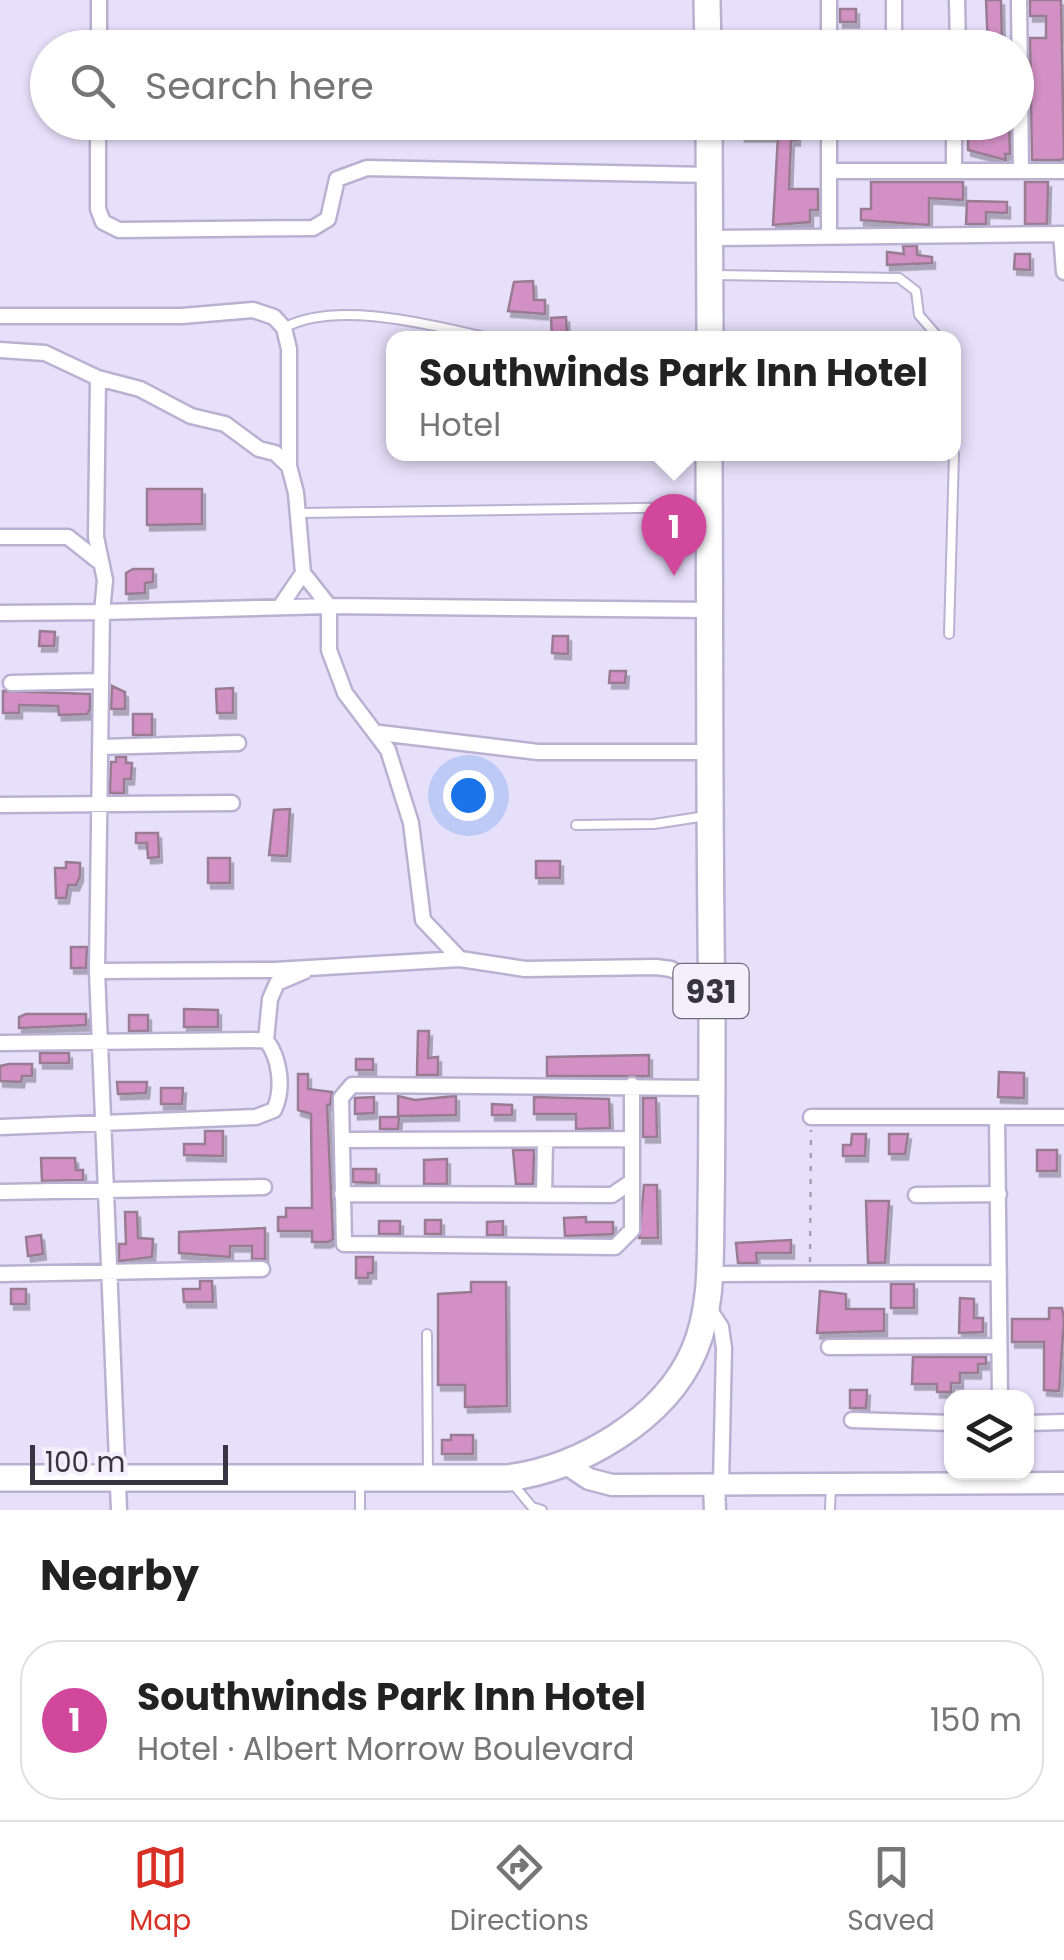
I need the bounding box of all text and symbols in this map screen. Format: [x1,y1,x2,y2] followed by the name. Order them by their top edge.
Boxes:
[30,30,1034,140] search box
[65,58,120,113] icon: search
[145,59,374,112] text: Search here
[386,331,961,461] popup
[419,346,928,399] text: Southwinds Park Inn Hotel
[419,402,501,447] text: Hotel
[642,494,706,576] pin: 1
[443,770,494,821] your location
[674,964,748,1018] road number: 931
[944,1390,1034,1480] map controls
[944,1390,1034,1480] button: layers
[30,1440,228,1484] scale bar
[45,1443,125,1482] text: 100 m
[40,1546,199,1605] text: Nearby
[137,1670,646,1723] text: Southwinds Park Inn Hotel
[68,1697,81,1742] text: 1
[930,1697,1022,1742] text: 150 m
[137,1726,635,1771] text: Hotel · Albert Morrow Boulevard
[129,1840,191,1942] tab: Map
[450,1840,589,1942] tab: Directions
[847,1840,935,1942] tab: Saved

